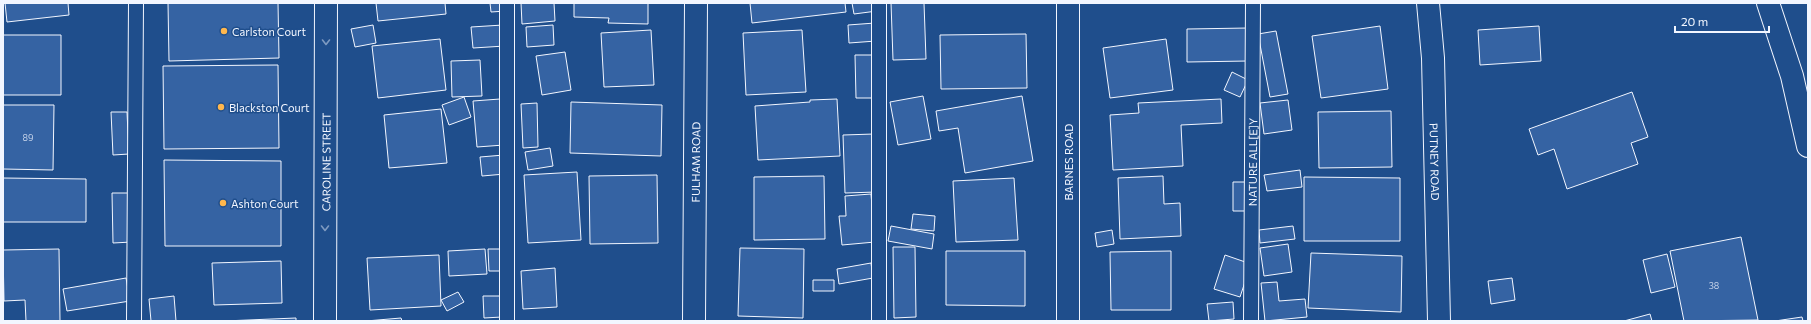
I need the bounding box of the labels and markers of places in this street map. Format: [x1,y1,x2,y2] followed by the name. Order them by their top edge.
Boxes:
[232,25,307,38] place label: Carlston Court
[219,26,229,36] marker: Carlston Court
[229,101,310,114] place label: Blackston Court
[216,102,226,112] marker: Blackston Court
[231,197,299,210] place label: Ashton Court
[218,198,228,208] marker: Ashton Court

